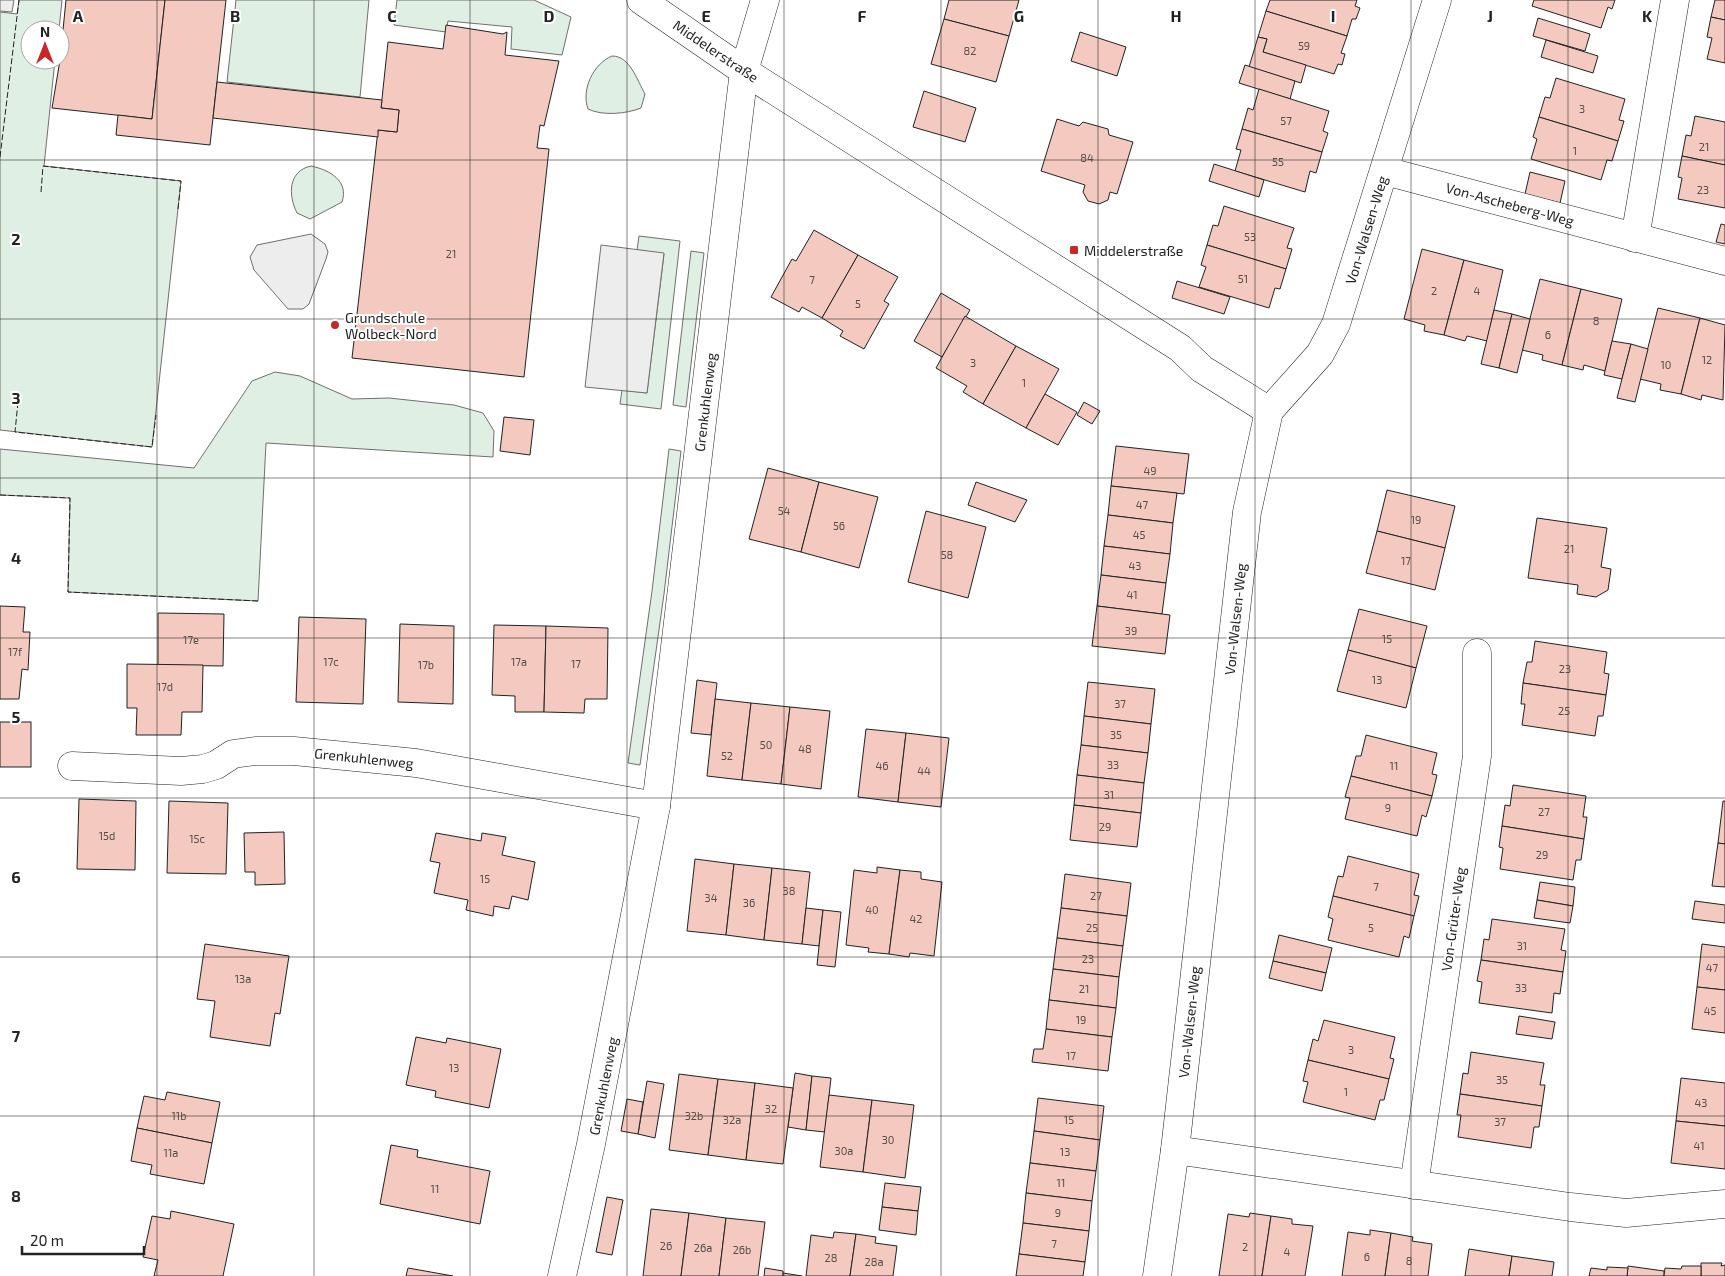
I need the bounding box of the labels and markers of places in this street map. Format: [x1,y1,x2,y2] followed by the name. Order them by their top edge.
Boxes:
[1084,242,1183,259] place label: Middelerstraße
[1068,244,1080,256] marker: Middelerstraße
[345,309,437,342] place label: Grundschule Wolbeck-Nord
[329,319,341,331] marker: Grundschule Wolbeck-Nord

